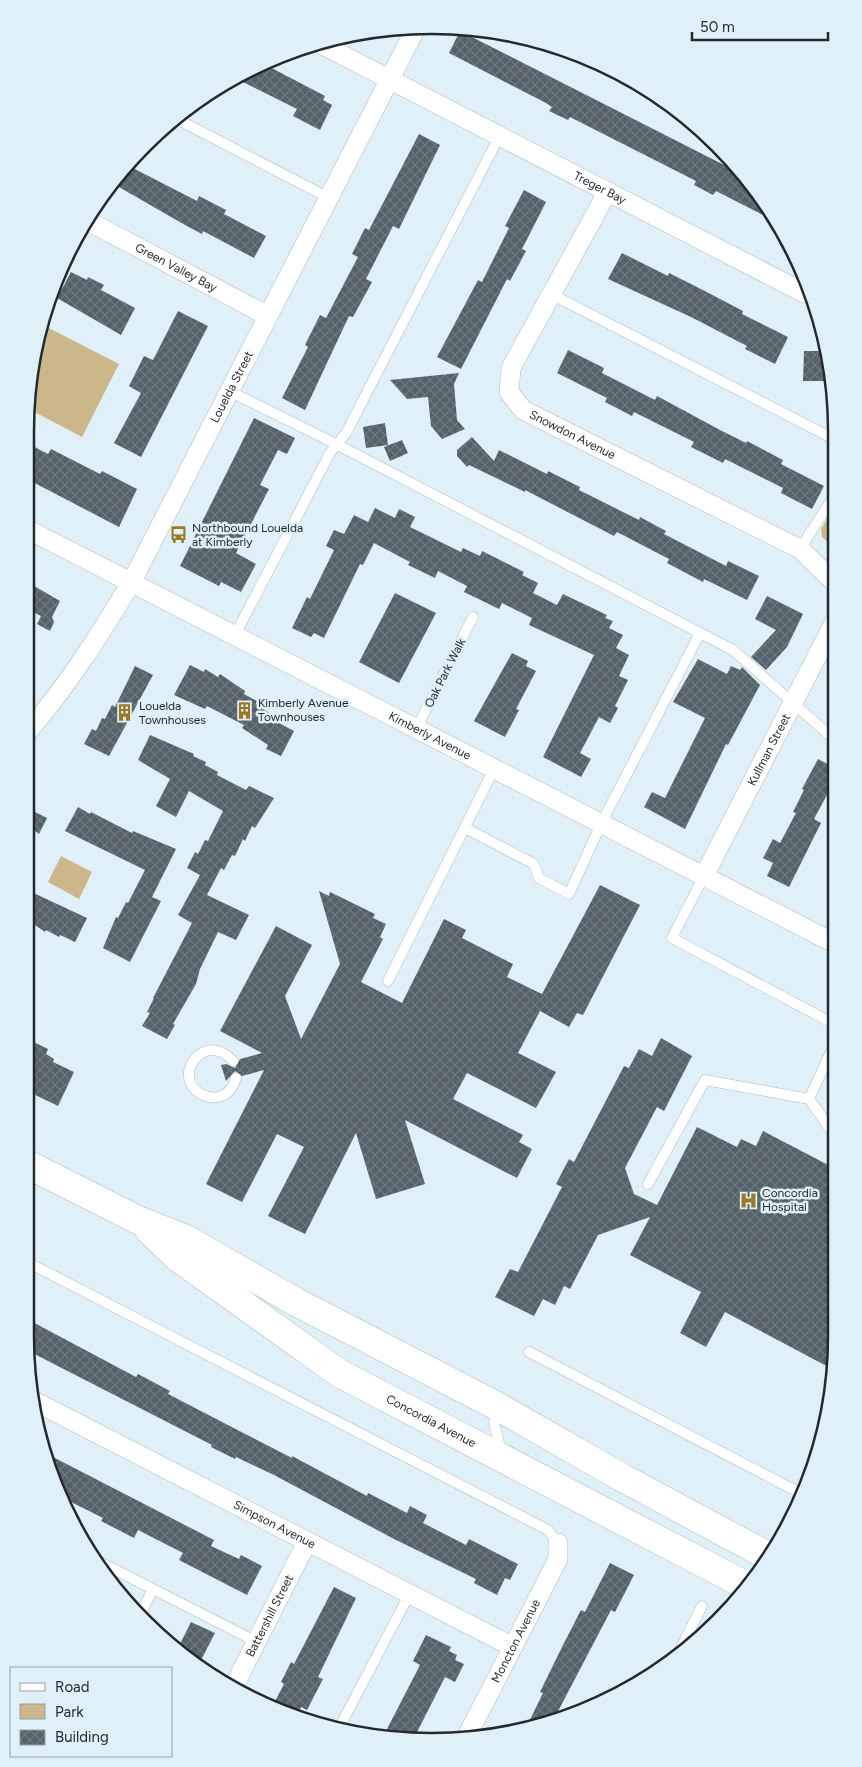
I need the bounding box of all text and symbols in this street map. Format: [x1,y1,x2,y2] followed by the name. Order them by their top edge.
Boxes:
[692,10,828,42] scale bar
[700,18,735,36] text: 50 m
[571,168,629,207] street label: Treger Bay
[133,240,220,295] street label: Green Valley Bay
[207,348,256,425] street label: Louelda Street
[527,407,618,462] street label: Snowdon Avenue
[192,521,303,549] place label: Northbound Louelda at Kimberly
[168,525,188,545] bus stop icon: Northbound Louelda at Kimberly
[422,636,468,710] street label: Oak Park Walk
[258,696,349,724] place label: Kimberly Avenue Townhouses
[139,699,206,727] place label: Louelda Townhouses
[234,700,254,720] building icon: Kimberly Avenue Townhouses
[115,703,135,723] building icon: Louelda Townhouses
[386,709,474,763] street label: Kimberly Avenue
[745,711,793,788] street label: Kullman Street
[762,1186,818,1214] place label: Concordia Hospital
[738,1190,758,1210] hospital icon: Concordia Hospital
[384,1392,479,1450] street label: Concordia Avenue
[231,1498,318,1552] street label: Simpson Avenue
[243,1572,296,1659] street label: Battershill Street
[489,1597,543,1685] street label: Moncton Avenue
[10,1667,172,1757] legend
[55,1678,90,1696] text: Road
[55,1703,84,1721] text: Park
[55,1728,109,1746] text: Building

